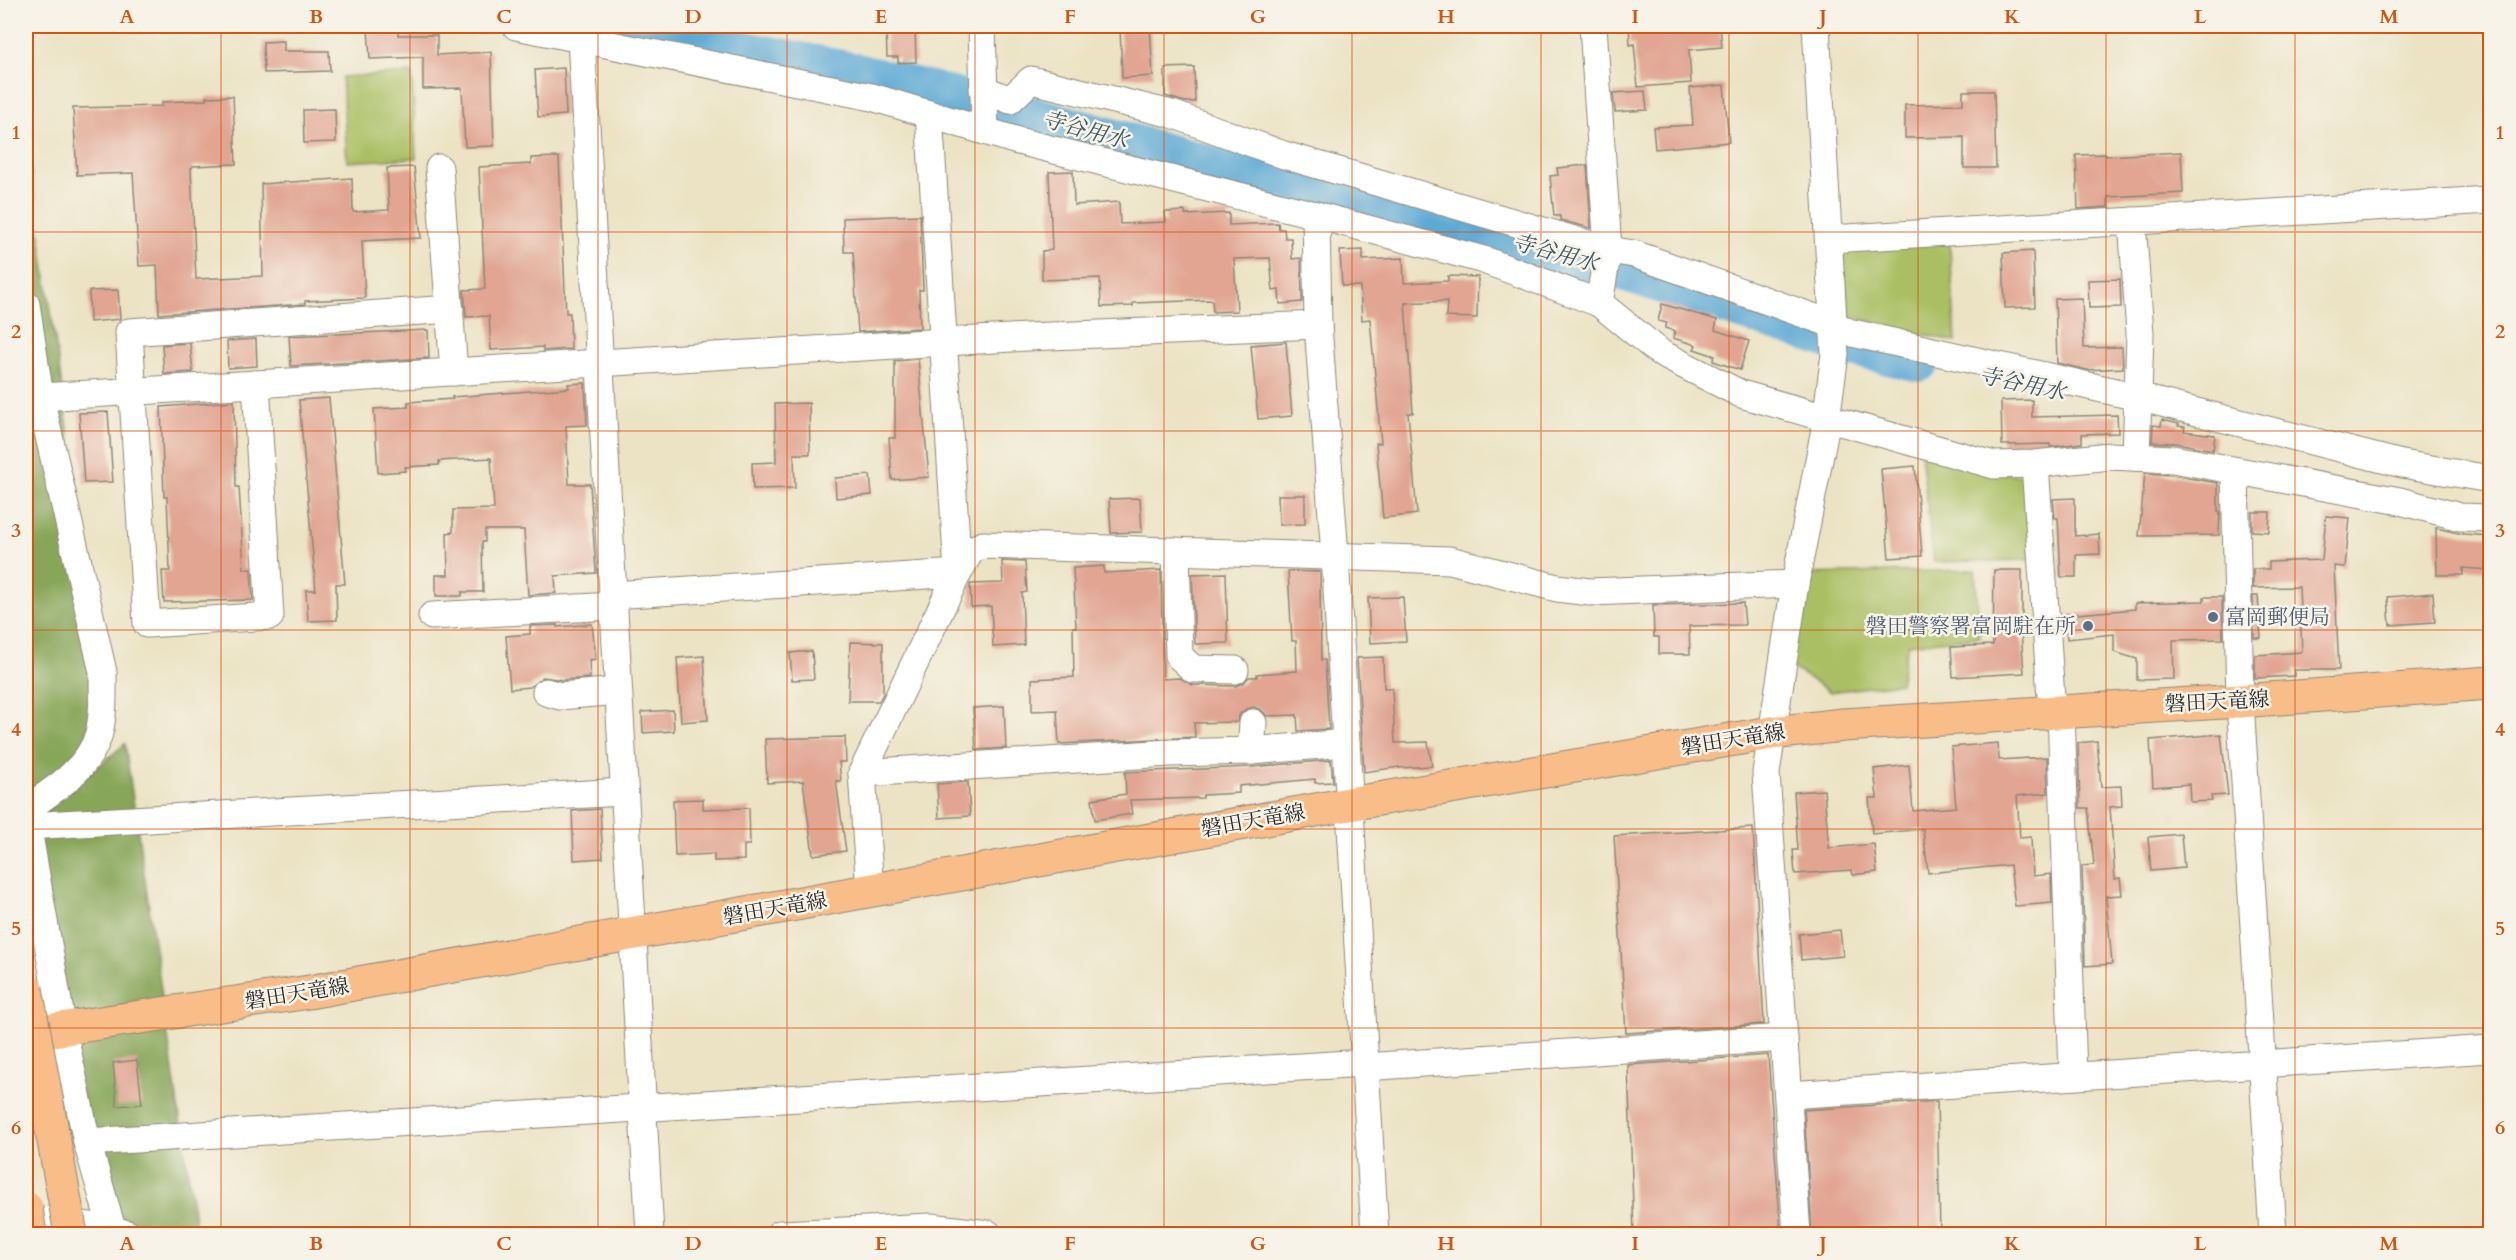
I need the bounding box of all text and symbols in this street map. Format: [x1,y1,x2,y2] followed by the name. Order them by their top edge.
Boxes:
[119,3,135,30] text: A
[309,3,323,30] text: B
[496,3,512,30] text: C
[684,3,702,30] text: D
[875,3,887,30] text: E
[1064,3,1076,30] text: F
[1250,3,1266,30] text: G
[1437,3,1455,30] text: H
[1631,3,1639,30] text: I
[1816,3,1827,30] text: J
[2004,3,2021,30] text: K
[2194,3,2207,30] text: L
[2379,3,2399,30] text: M
[1039,104,1133,156] water label: 寺谷用水
[11,119,21,146] text: 1
[2495,119,2505,146] text: 1
[1509,227,1603,279] water label: 寺谷用水
[11,318,21,345] text: 2
[2495,318,2505,345] text: 2
[1976,360,2070,408] water label: 寺谷用水
[11,517,21,544] text: 3
[2495,517,2505,544] text: 3
[2225,603,2330,632] place label: 富岡郵便局
[2206,610,2220,624] marker: 富岡郵便局
[1866,612,2076,641] place label: 磐田警察署富岡駐在所
[2081,619,2095,633] marker: 磐田警察署富岡駐在所
[2164,685,2270,719] street label: 磐田天竜線
[11,716,21,743] text: 4
[2495,716,2505,743] text: 4
[1679,717,1787,763] street label: 磐田天竜線
[1199,798,1307,844] street label: 磐田天竜線
[721,886,829,932] street label: 磐田天竜線
[11,915,21,942] text: 5
[2495,915,2505,942] text: 5
[243,971,351,1017] street label: 磐田天竜線
[11,1114,21,1141] text: 6
[2495,1114,2505,1141] text: 6
[119,1230,135,1257] text: A
[309,1230,323,1257] text: B
[496,1230,512,1257] text: C
[684,1230,702,1257] text: D
[875,1230,887,1257] text: E
[1064,1230,1076,1257] text: F
[1250,1230,1266,1257] text: G
[1437,1230,1455,1257] text: H
[1631,1230,1639,1257] text: I
[1816,1230,1827,1257] text: J
[2004,1230,2021,1257] text: K
[2194,1230,2207,1257] text: L
[2379,1230,2399,1257] text: M

